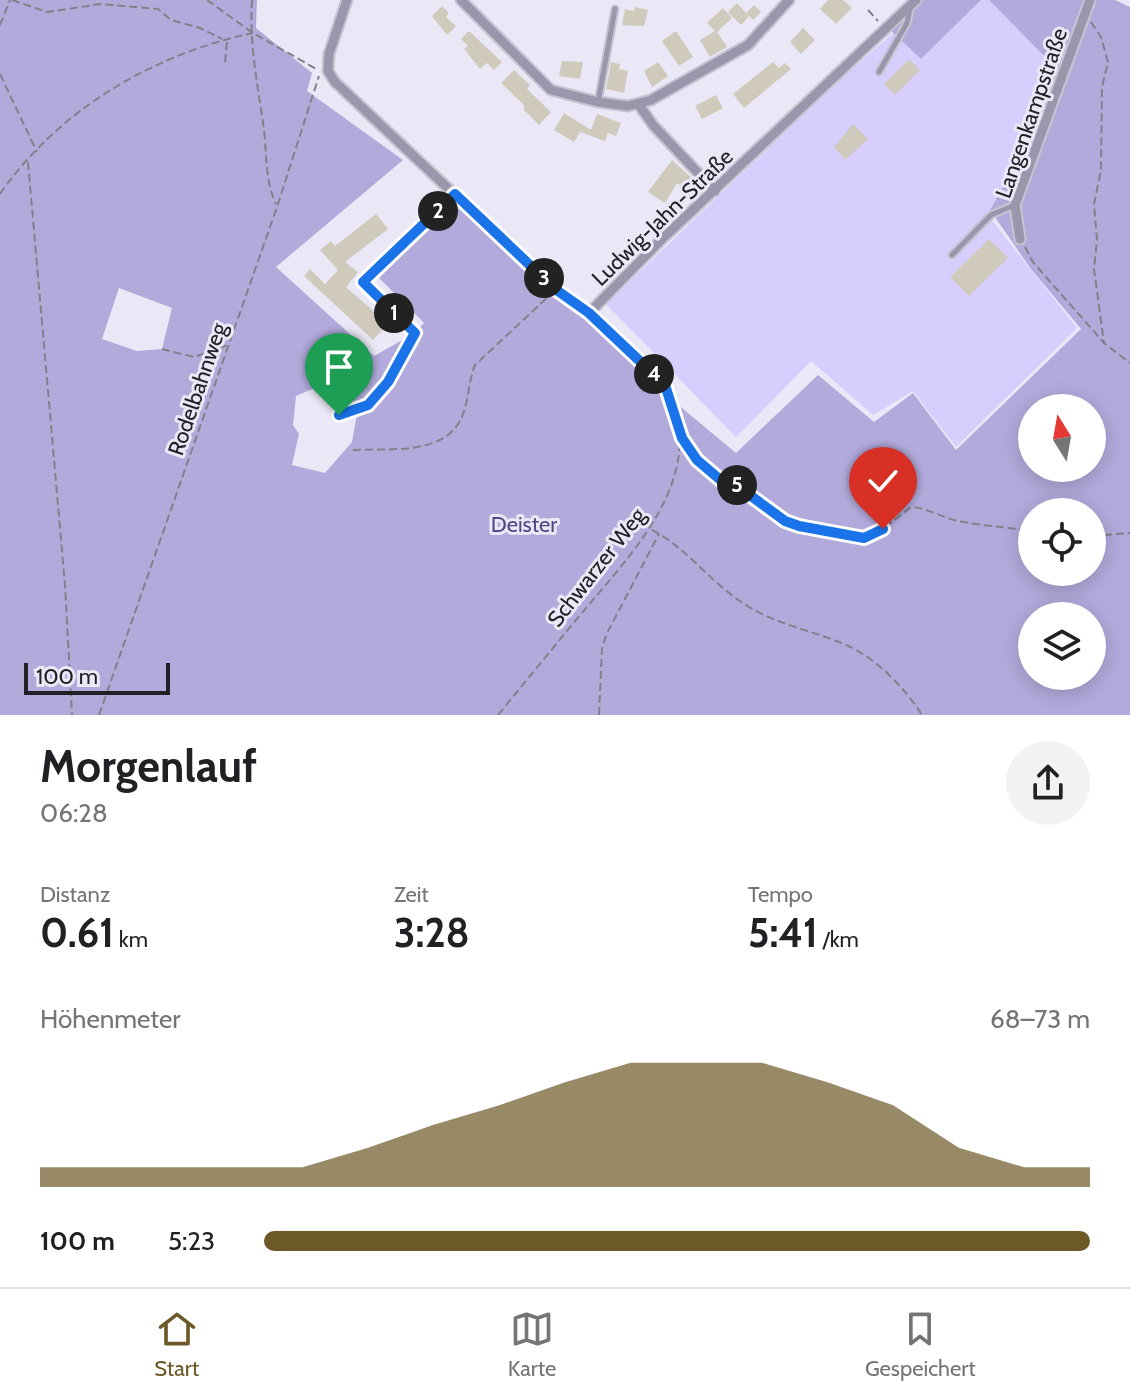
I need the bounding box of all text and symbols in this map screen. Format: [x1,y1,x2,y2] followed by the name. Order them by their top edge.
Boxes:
[990,25,1073,202] street label: Langenkampstraße
[586,143,739,292] street label: Ludwig-Jahn-Straße
[418,191,458,231] pin: 2
[432,197,444,224] text: 2
[524,258,564,298] pin: 3
[538,264,550,291] text: 3
[374,293,414,333] pin: 1
[390,299,398,326] text: 1
[162,318,233,459] street label: Rodelbahnweg
[305,333,373,415] pin
[317,345,361,389] icon: arrive
[634,354,674,394] pin: 4
[647,360,661,387] text: 4
[1018,394,1106,482] north arrow
[1018,394,1106,690] map controls
[849,447,917,529] pin
[861,459,905,503] icon: check
[717,465,757,505] pin: 5
[731,471,743,498] text: 5
[1018,498,1106,586] button: locate
[542,502,652,632] street label: Schwarzer Weg
[491,511,557,538] park label: Deister
[1018,602,1106,690] button: layers
[24,659,170,695] scale bar
[36,663,98,690] text: 100 m
[40,740,257,793] text: Morgenlauf
[1006,741,1090,825] button: share
[40,797,108,829] text: 06:28
[40,881,110,908] text: Distanz
[394,881,429,908] text: Zeit
[748,881,813,908] text: Tempo
[40,908,114,957] text: 0.61
[394,908,470,957] text: 3:28
[748,908,818,957] text: 5:41
[114,926,148,953] text: km
[818,926,859,953] text: /km
[40,1003,181,1035] text: Höhenmeter
[990,1003,1090,1035] text: 68–73 m
[40,1225,115,1257] text: 100 m
[168,1225,215,1257] text: 5:23
[154,1307,199,1382] tab: Start
[508,1307,556,1382] tab: Karte
[865,1307,976,1382] tab: Gespeichert

